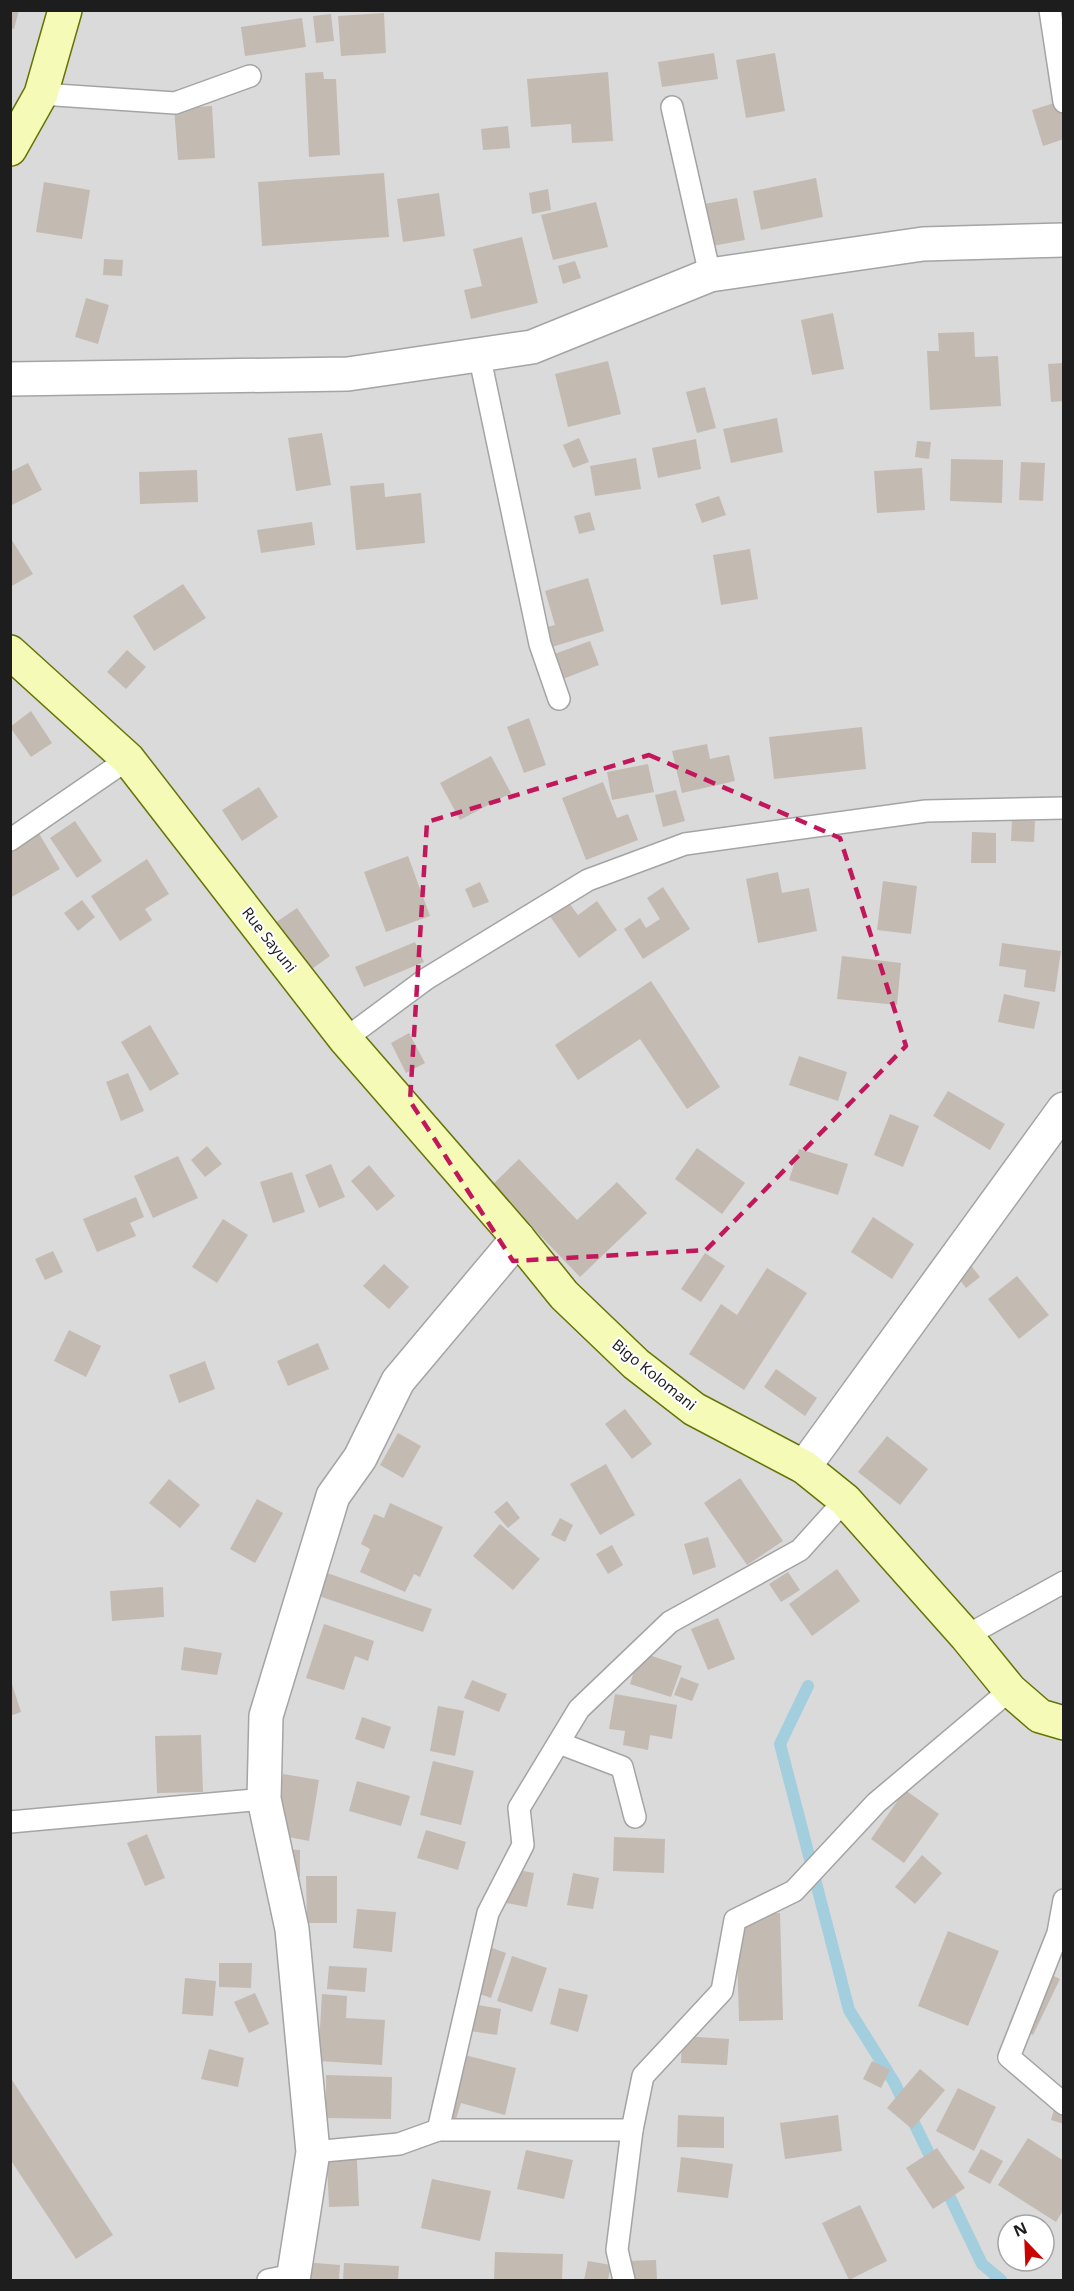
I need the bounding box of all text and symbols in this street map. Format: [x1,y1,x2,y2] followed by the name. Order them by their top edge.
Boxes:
[238,903,302,976] street label: Rue Sayuni
[608,1334,701,1414] street label: Bigo Kolomani
[996,2213,1056,2273] north arrow
[1010,2217,1030,2242] text: N

